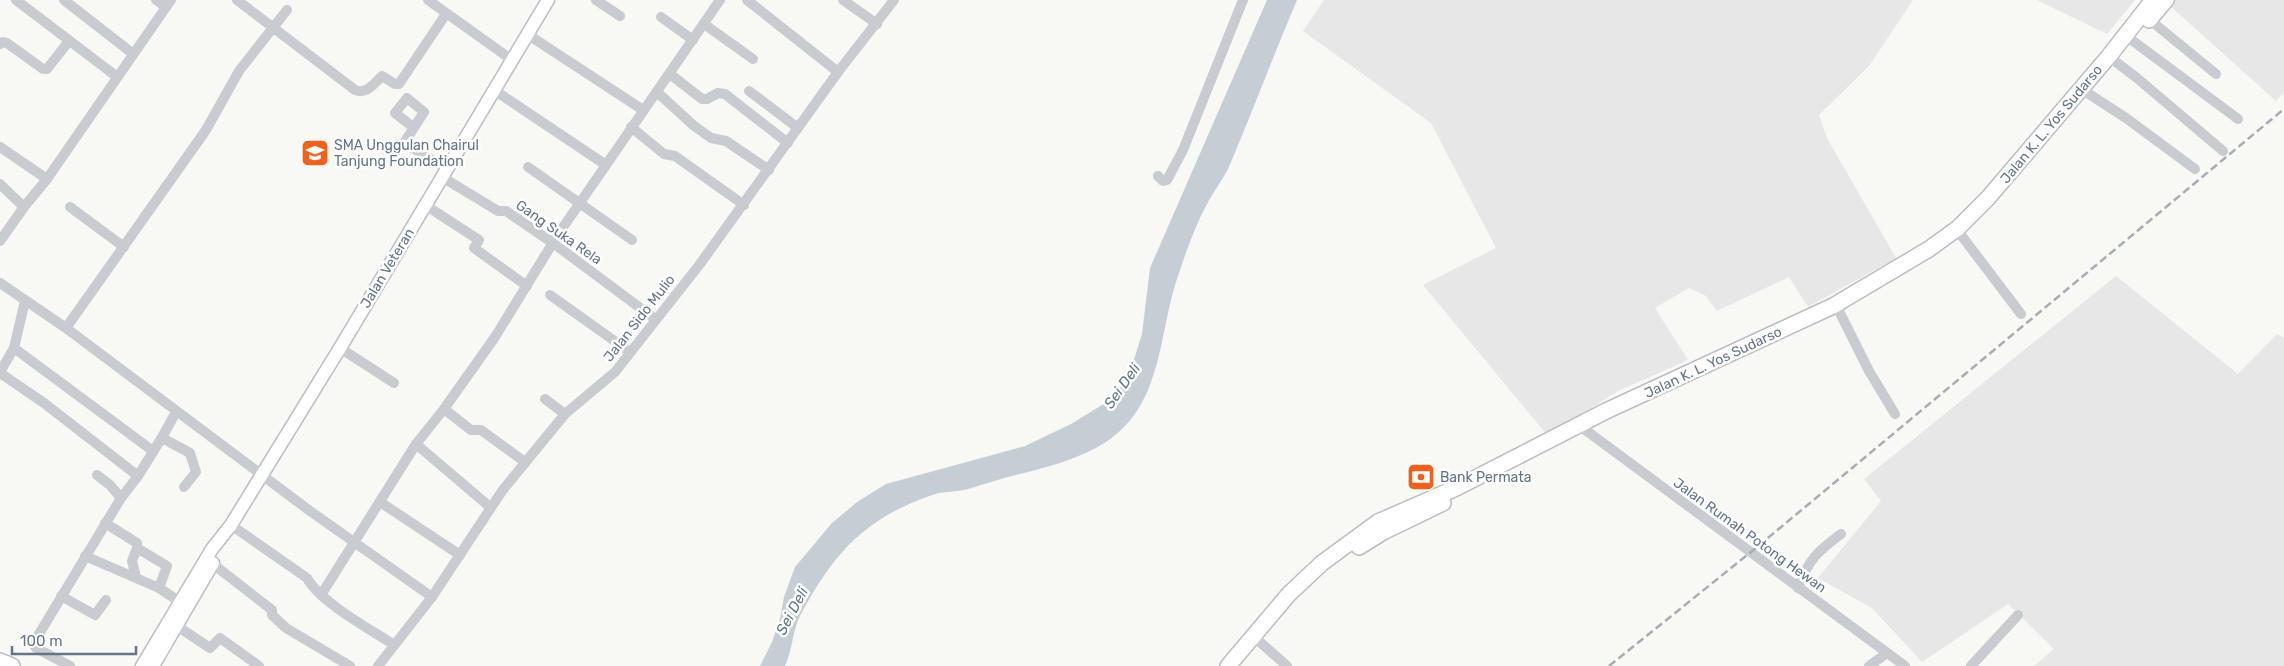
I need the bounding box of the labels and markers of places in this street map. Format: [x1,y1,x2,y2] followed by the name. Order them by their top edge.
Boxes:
[334,137,479,170] place label: SMA Unggulan Chairul Tanjung Foundation
[300,138,330,168] school or university icon: SMA Unggulan Chairul Tanjung Foundation
[1406,462,1436,492] bank icon: Bank Permata
[1440,469,1531,486] place label: Bank Permata

